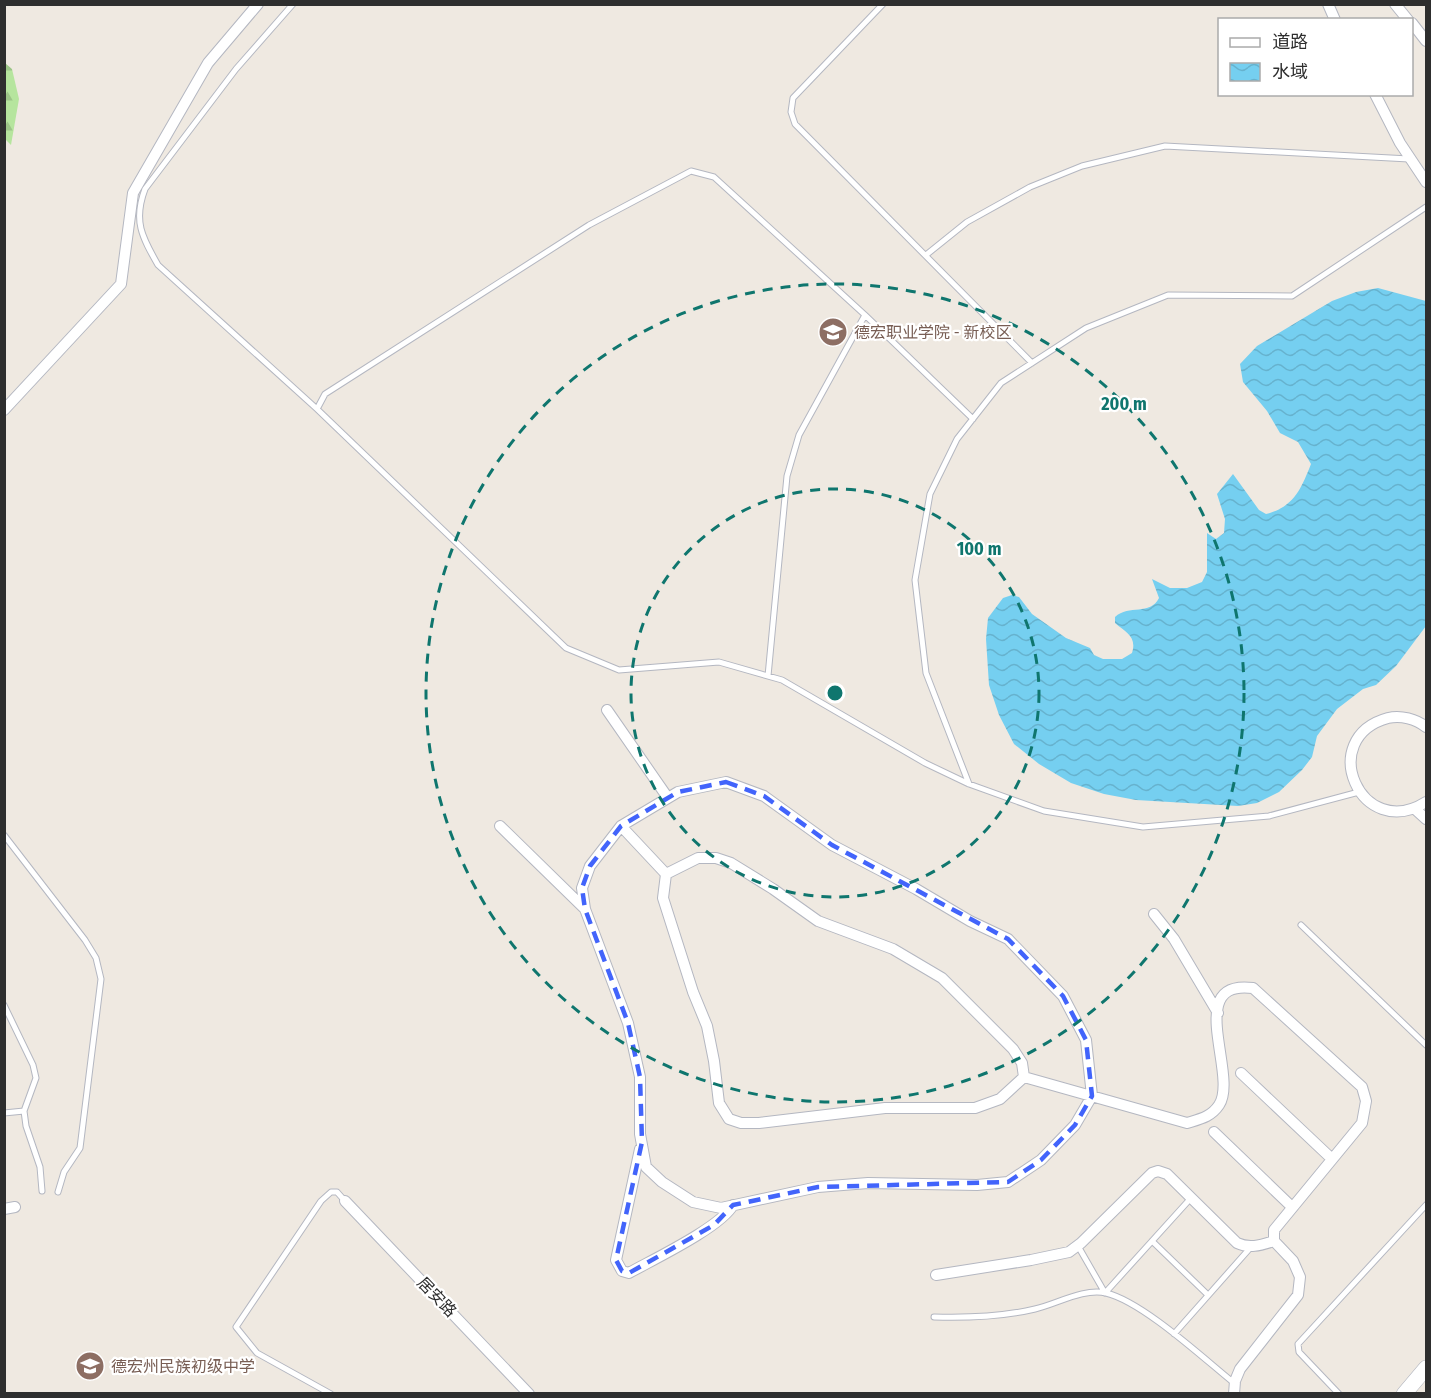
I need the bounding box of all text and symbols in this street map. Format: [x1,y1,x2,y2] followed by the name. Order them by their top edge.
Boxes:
[1218,18,1413,96] legend
[1272,31,1308,53] text: 道路
[1272,61,1308,83] text: 水域
[817,316,849,348] school or university icon: 德宏职业学院 - 新校区
[854,323,1011,342] place label: 德宏职业学院 - 新校区
[1100,393,1147,415] text: 200 m
[957,538,1001,560] text: 100 m
[825,683,845,703] centre of rings
[413,1273,461,1321] street label: 居安路
[74,1350,106,1382] school or university icon: 德宏州民族初级中学
[111,1357,255,1376] place label: 德宏州民族初级中学

